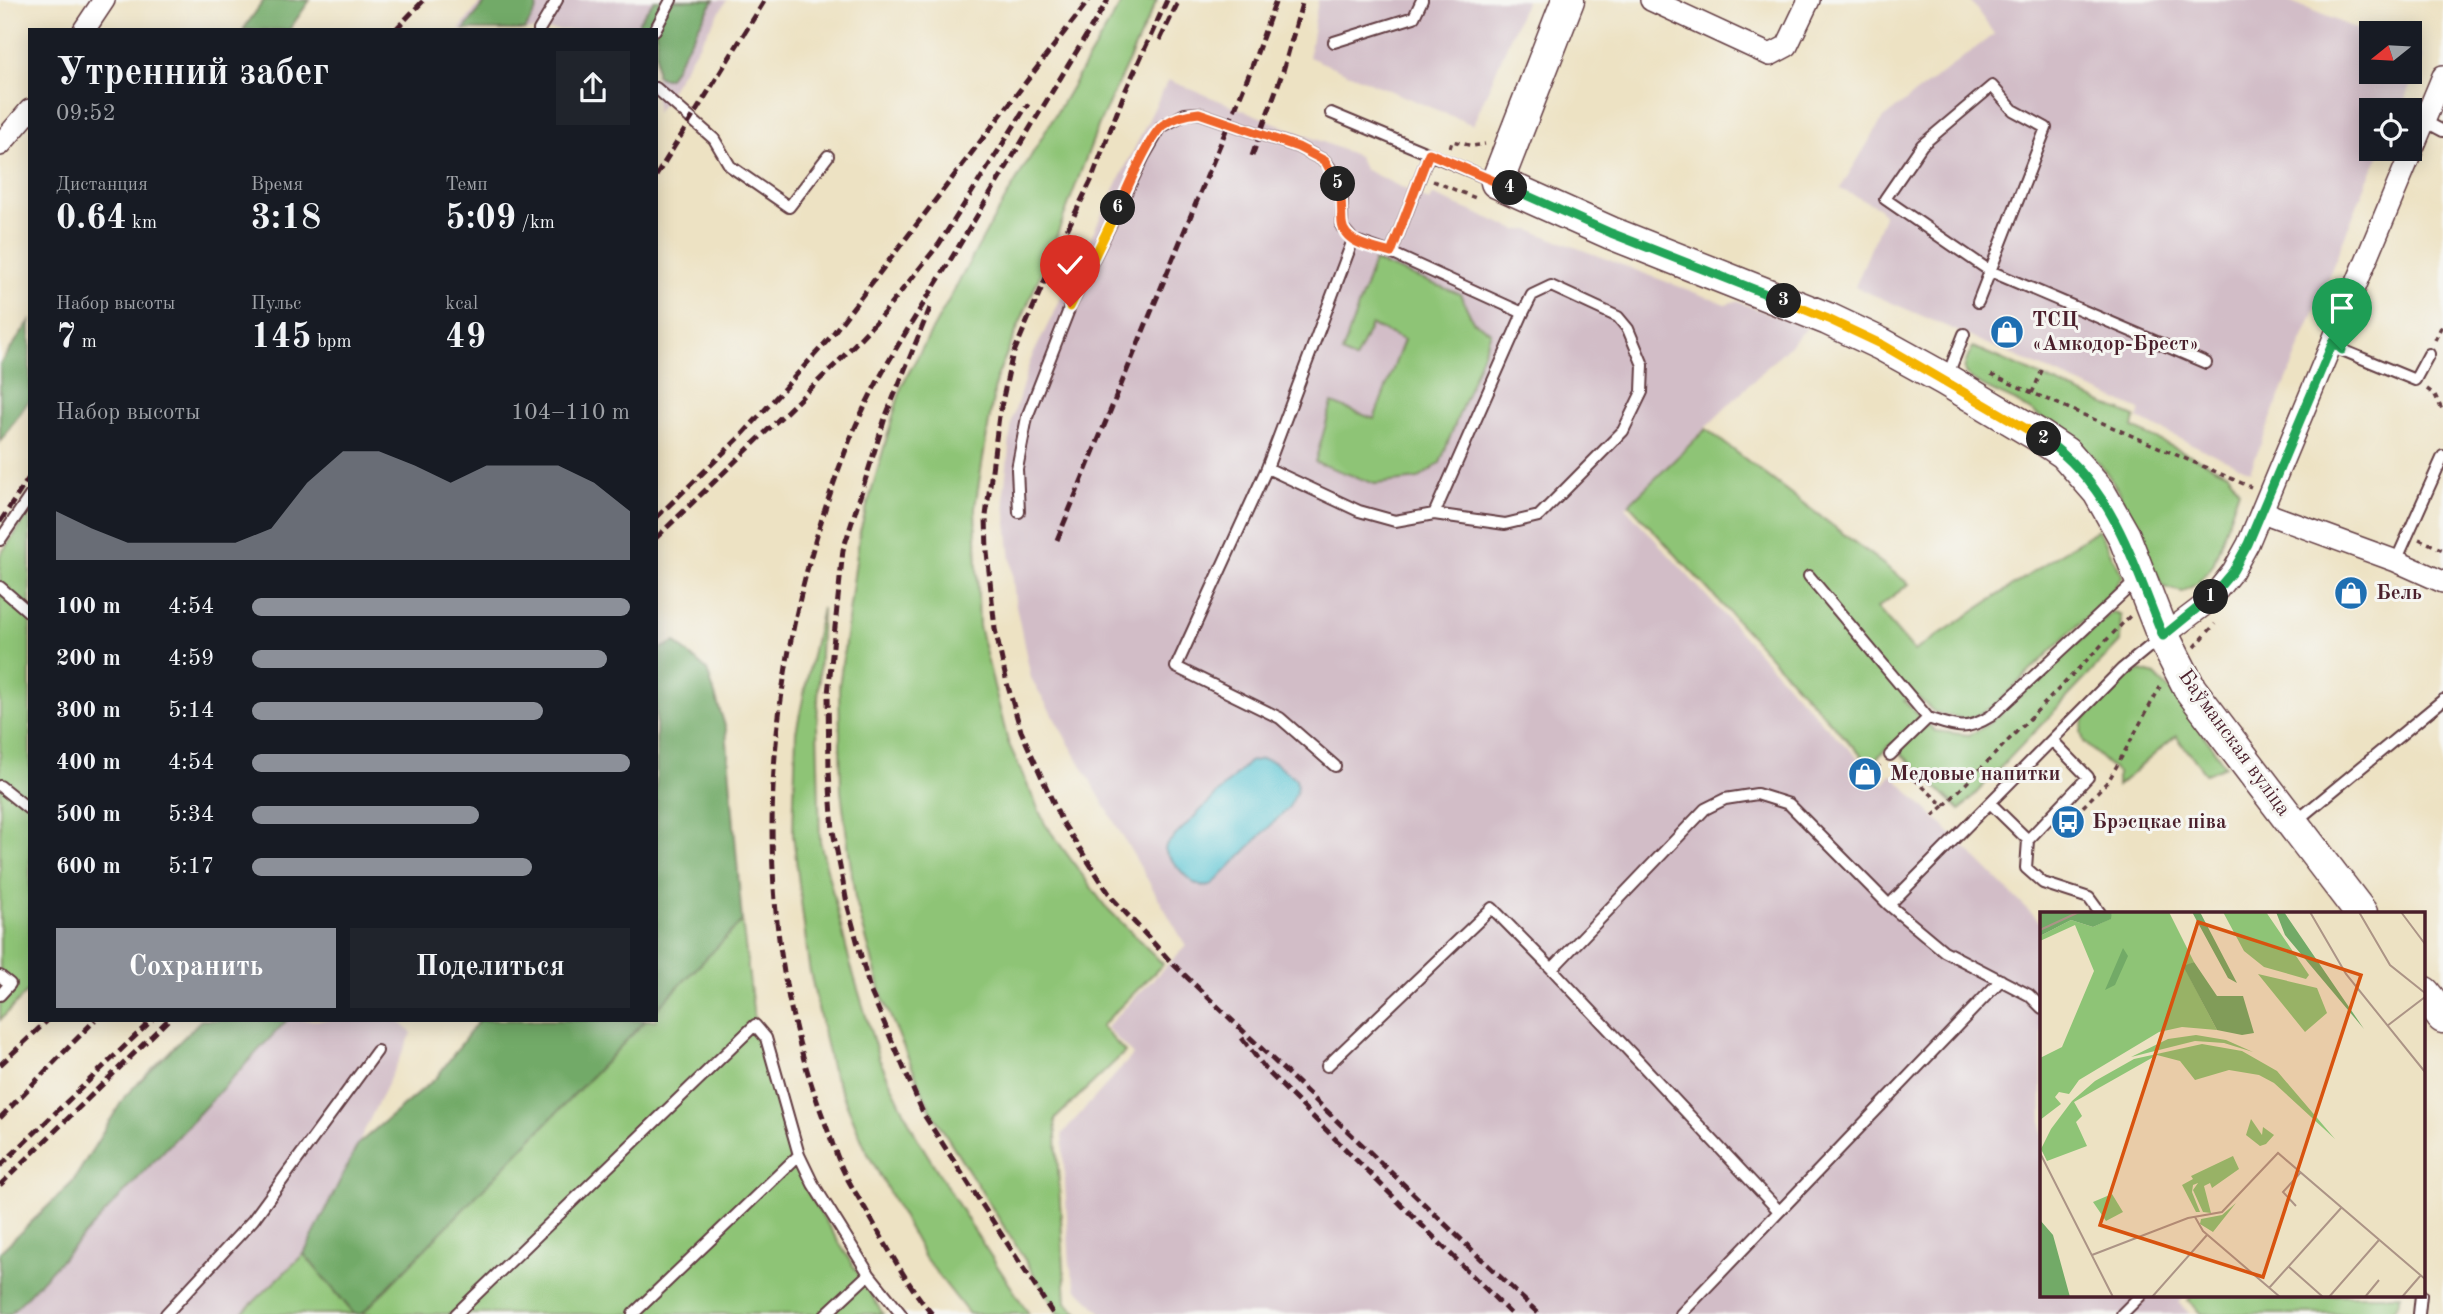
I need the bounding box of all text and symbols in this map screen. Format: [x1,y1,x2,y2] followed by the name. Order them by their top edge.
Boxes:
[2359,21,2422,84] north arrow
[2359,21,2422,161] map controls
[556,51,630,125] button: share
[56,55,329,93] text: Утренний забег
[2359,98,2422,161] button: locate
[56,102,116,125] text: 09:52
[1320,166,1356,202] pin: 5
[1492,170,1528,206] pin: 4
[1332,174,1343,193] text: 5
[56,176,148,195] text: Дистанция
[251,176,303,195] text: Время
[445,176,488,195] text: Темп
[1504,178,1515,197] text: 4
[1100,190,1136,226] pin: 6
[1112,198,1123,217] text: 6
[56,201,127,236] text: 0.64
[251,201,321,236] text: 3:18
[445,201,516,236] text: 5:09
[127,214,157,233] text: km
[516,214,555,233] text: /km
[1040,235,1100,307] pin
[1051,246,1089,284] icon: check
[2312,278,2372,350] pin
[1766,284,1802,318] pin: 3
[2323,289,2361,327] icon: arrive
[1778,291,1789,310] text: 3
[56,295,175,314] text: Набор высоты
[251,295,301,314] text: Пульс
[445,295,478,314] text: kcal
[2032,310,2199,355] place label: ТСЦ «Амкодор-Брест»
[1988,313,2026,351] shop icon: ТСЦ «Амкодор-Брест»
[56,320,76,355] text: 7
[251,320,312,355] text: 145
[445,320,486,355] text: 49
[76,333,97,352] text: m
[312,333,352,352] text: bpm
[56,401,200,424] text: Набор высоты
[511,401,630,424] text: 104–110 m
[2026,422,2062,457] pin: 2
[2038,429,2049,448] text: 2
[2332,574,2370,612] shop icon: Бель
[2194,580,2228,614] pin: 1
[2376,583,2422,604] place label: Бель
[2205,587,2216,606] text: 1
[56,595,121,618] text: 100 m
[168,595,214,618] text: 4:54
[56,647,121,670] text: 200 m
[168,647,214,670] text: 4:59
[2174,666,2294,820] street label: Баўманская вуліца
[56,699,121,722] text: 300 m
[168,699,214,722] text: 5:14
[56,751,121,774] text: 400 m
[168,751,214,774] text: 4:54
[1846,755,1884,793] shop icon: Медовые напитки
[1890,764,2060,785] place label: Медовые напитки
[56,803,121,826] text: 500 m
[168,803,214,826] text: 5:34
[2049,803,2087,841] bus stop icon: Брэсцкае піва
[2092,812,2227,833] place label: Брэсцкае піва
[56,855,121,878] text: 600 m
[168,855,214,878] text: 5:17
[2040,912,2426,1296] inset map
[56,928,336,1008] button: Сохранить
[350,928,630,1008] button: Поделиться

